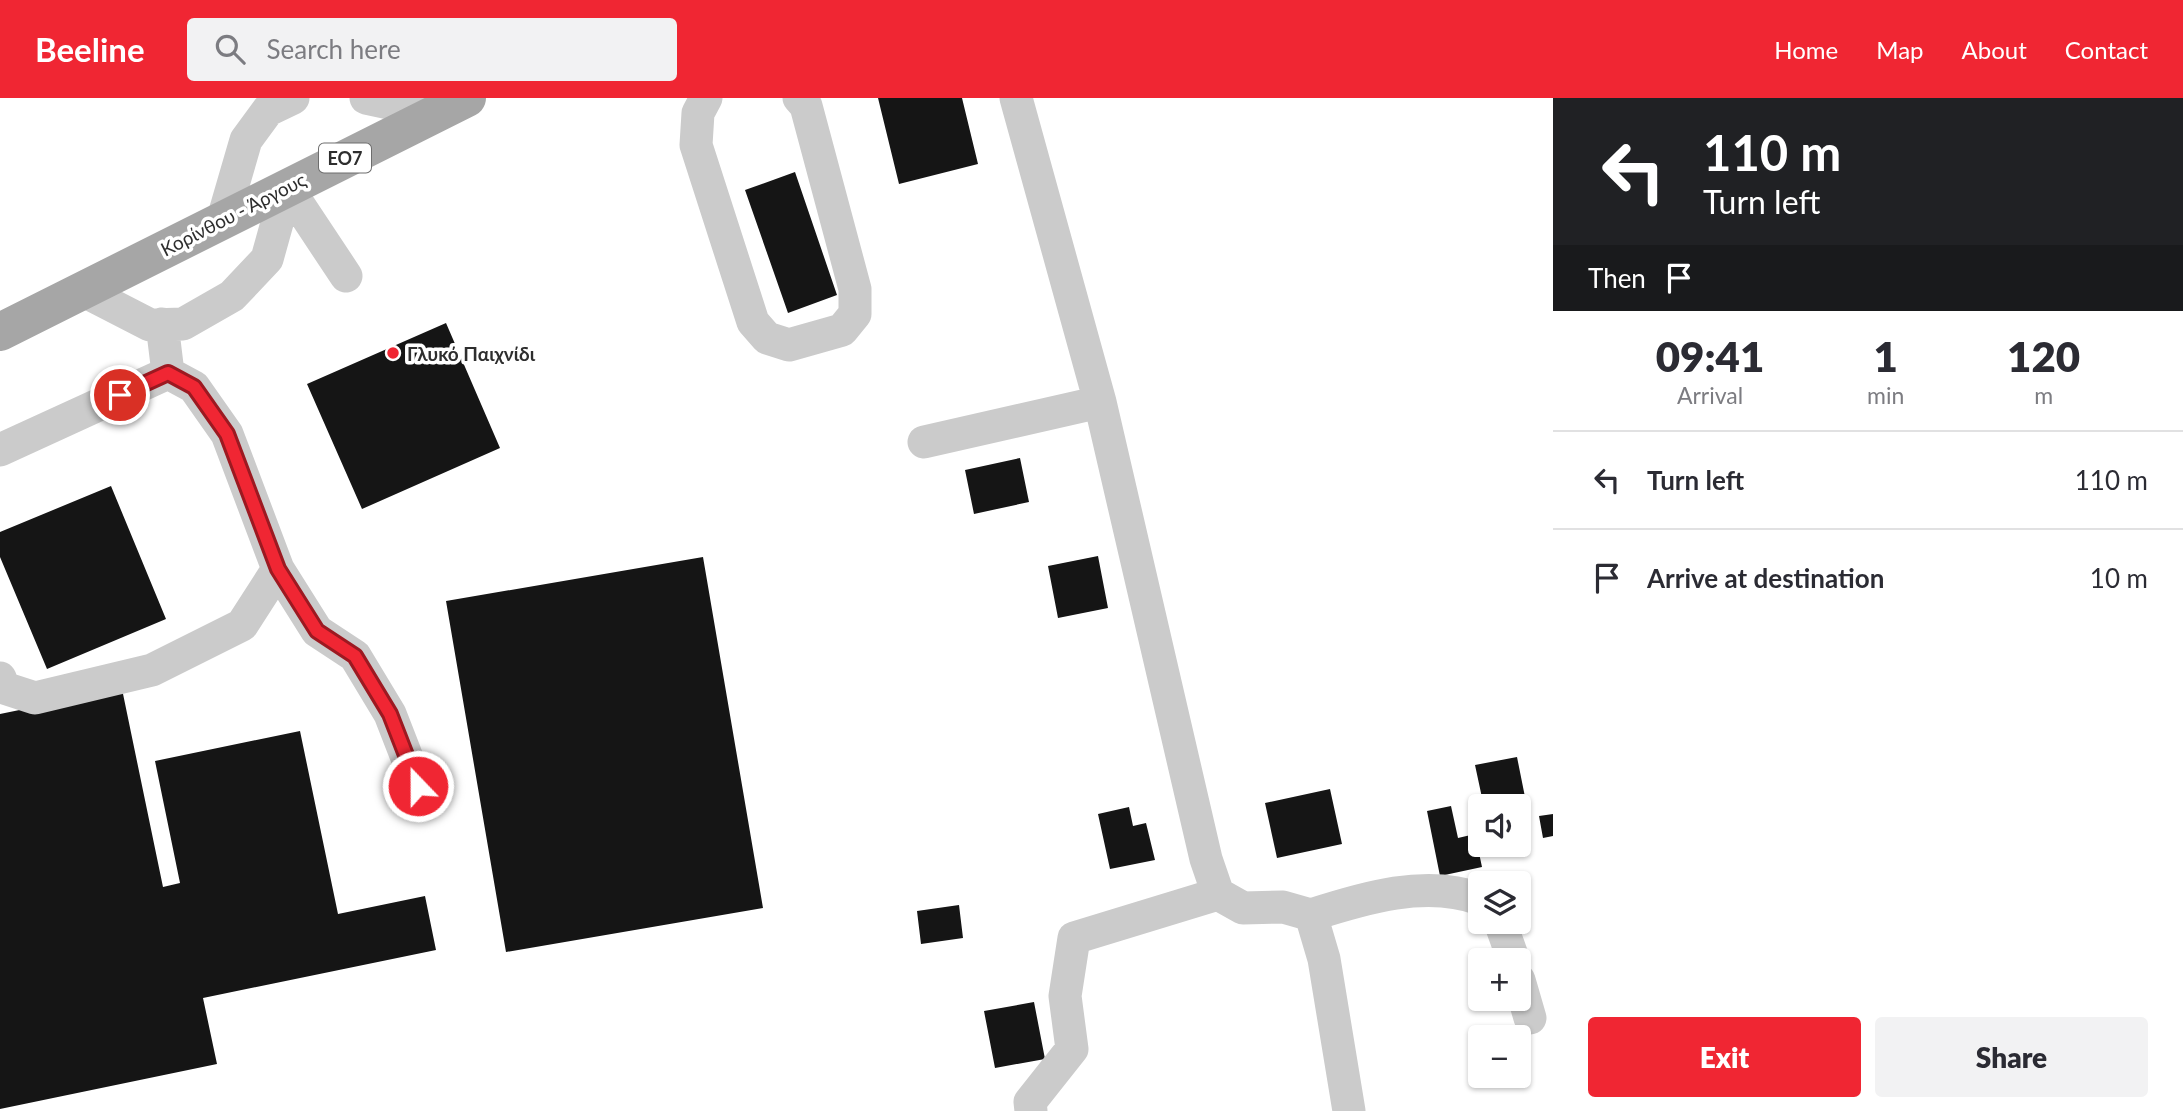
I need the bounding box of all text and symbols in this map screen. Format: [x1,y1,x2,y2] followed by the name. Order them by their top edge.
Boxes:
[187,18,677,81] search box
[35,29,145,69] text: Beeline
[211,30,249,68] icon: search
[267,33,401,65] text: Search here
[1774,35,1838,64] text: Home
[1876,35,1924,64] text: Map
[1962,35,2027,64] text: About
[2065,35,2148,64] text: Contact
[1703,123,1841,181] text: 110 m
[1588,126,1679,217] icon: left
[319,144,371,172] road number: ΕΟ7
[157,167,310,261] street label: Κορίνθου - Άργους
[1703,182,1820,221] text: Turn left
[1660,259,1698,297] icon: arrive
[1588,262,1646,294] text: Then
[1656,331,1764,381] text: 09:41
[1874,331,1898,381] text: 1
[2007,331,2080,381] text: 120
[407,342,536,365] place label: Γλυκό Παιχνίδι
[385,345,401,361] marker: Γλυκό Παιχνίδι
[90,365,150,425] pin
[101,376,139,414] icon: arrive
[1677,381,1743,409] text: Arrival
[1867,381,1904,409] text: min
[2034,381,2053,409] text: m
[1588,461,1626,499] icon: left
[1647,464,1744,496] text: Turn left
[2075,464,2148,496] text: 110 m
[1588,559,1626,597] icon: arrive
[1647,562,1884,594] text: Arrive at destination
[2090,562,2148,594] text: 10 m
[381,749,455,823] position arrow
[1468,794,1531,1088] map controls
[1468,794,1531,857] button: sound
[1468,871,1531,934] button: layers
[1468,948,1531,1011] button: +
[1588,1017,1861,1097] button: Exit
[1875,1017,2148,1097] button: Share
[1468,1025,1531,1088] button: −

